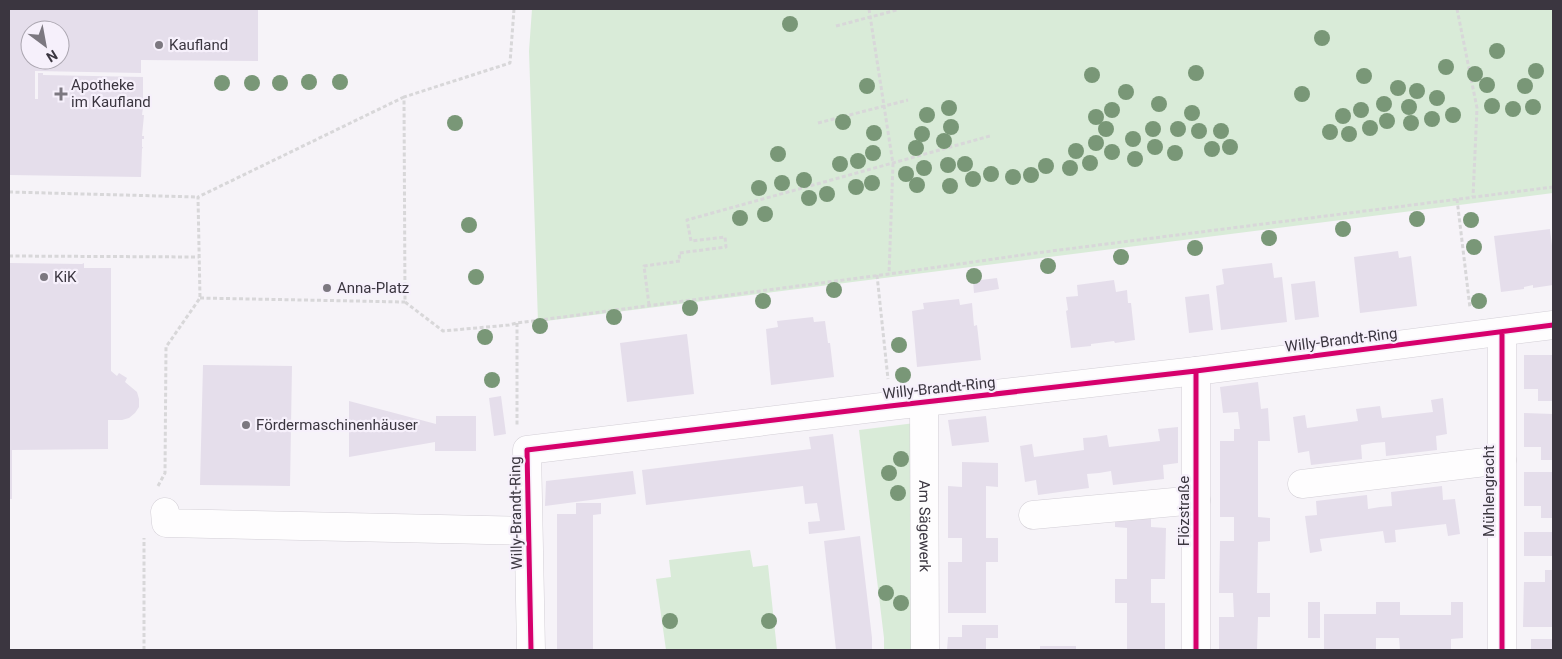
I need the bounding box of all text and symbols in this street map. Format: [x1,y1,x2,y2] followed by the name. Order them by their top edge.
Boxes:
[20,20,70,70] north arrow
[169,36,228,54] place label: Kaufland
[153,39,165,51] marker: Kaufland
[43,47,60,65] text: N
[71,76,151,111] place label: Apotheke im Kaufland
[55,88,67,100] marker: Apotheke im Kaufland
[54,268,77,286] place label: KiK
[38,271,50,283] marker: KiK
[337,279,409,297] place label: Anna-Platz
[321,282,333,294] marker: Anna-Platz
[1284,324,1398,356] street label: Willy-Brandt-Ring
[882,373,996,403] street label: Willy-Brandt-Ring
[256,416,418,434] place label: Fördermaschinenhäuser
[240,419,252,431] marker: Fördermaschinenhäuser
[1480,445,1498,537] street label: Mühlengracht
[506,456,526,570] street label: Willy-Brandt-Ring
[1175,476,1193,546] street label: Flözstraße
[915,480,934,572] street label: Am Sägewerk

